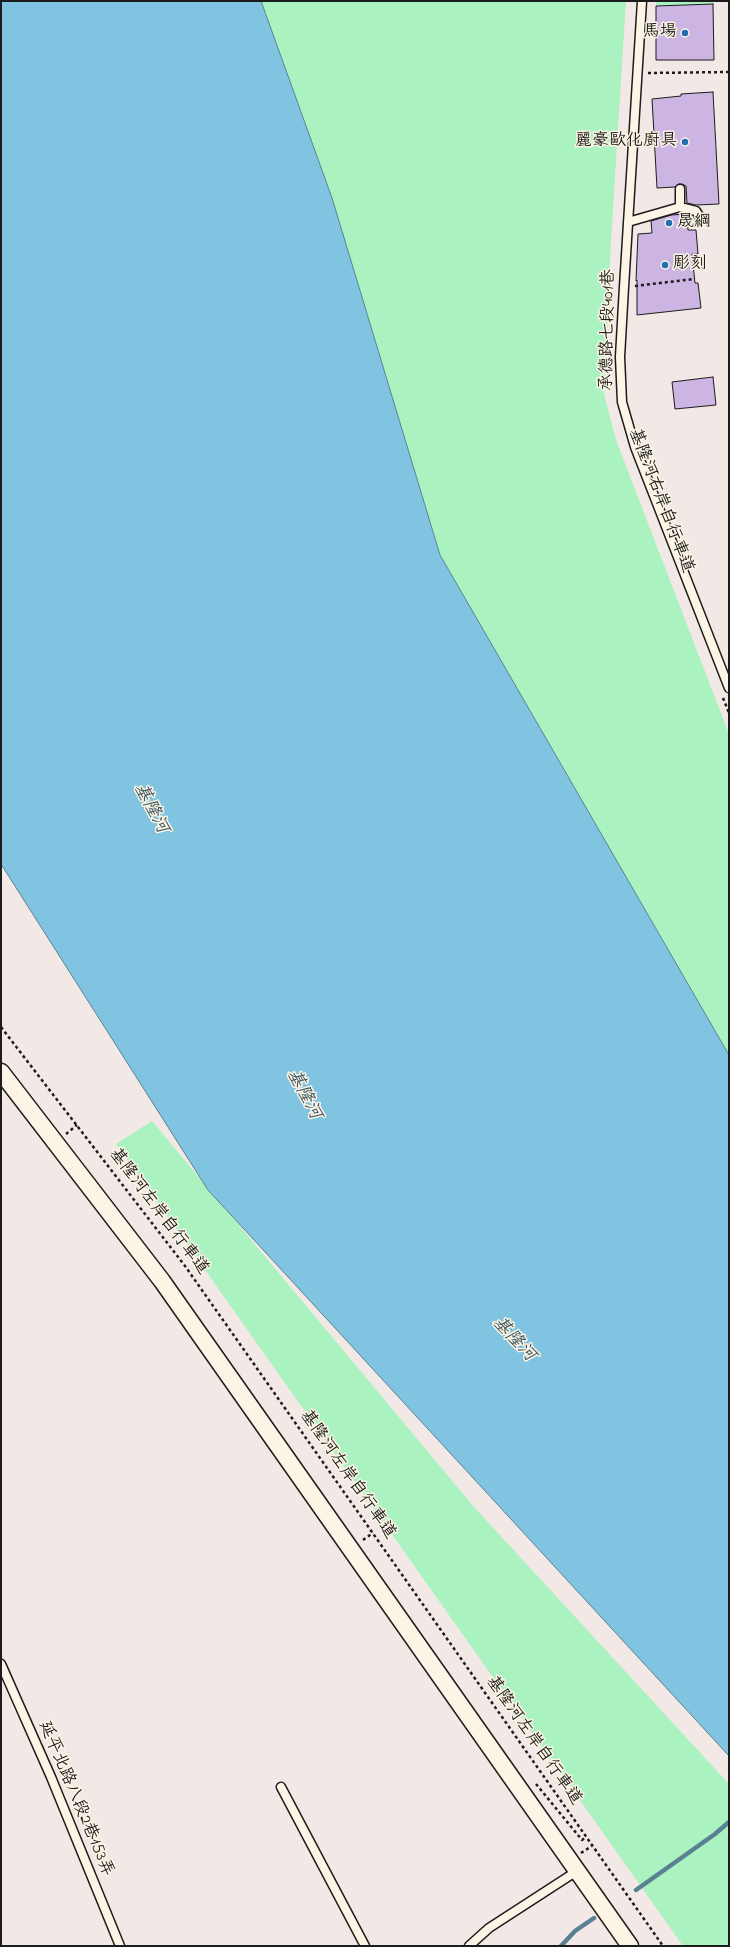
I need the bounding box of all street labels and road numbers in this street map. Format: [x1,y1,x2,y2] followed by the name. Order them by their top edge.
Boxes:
[598,269,620,391] street label: 承德路七段401巷
[623,426,697,576] street label: 基隆河右岸自行車道
[104,1145,212,1279] street label: 基隆河左岸自行車道
[295,1406,399,1544] street label: 基隆河左岸自行車道
[481,1672,585,1810] street label: 基隆河左岸自行車道
[33,1718,117,1880] street label: 延平北路八段2巷153弄

